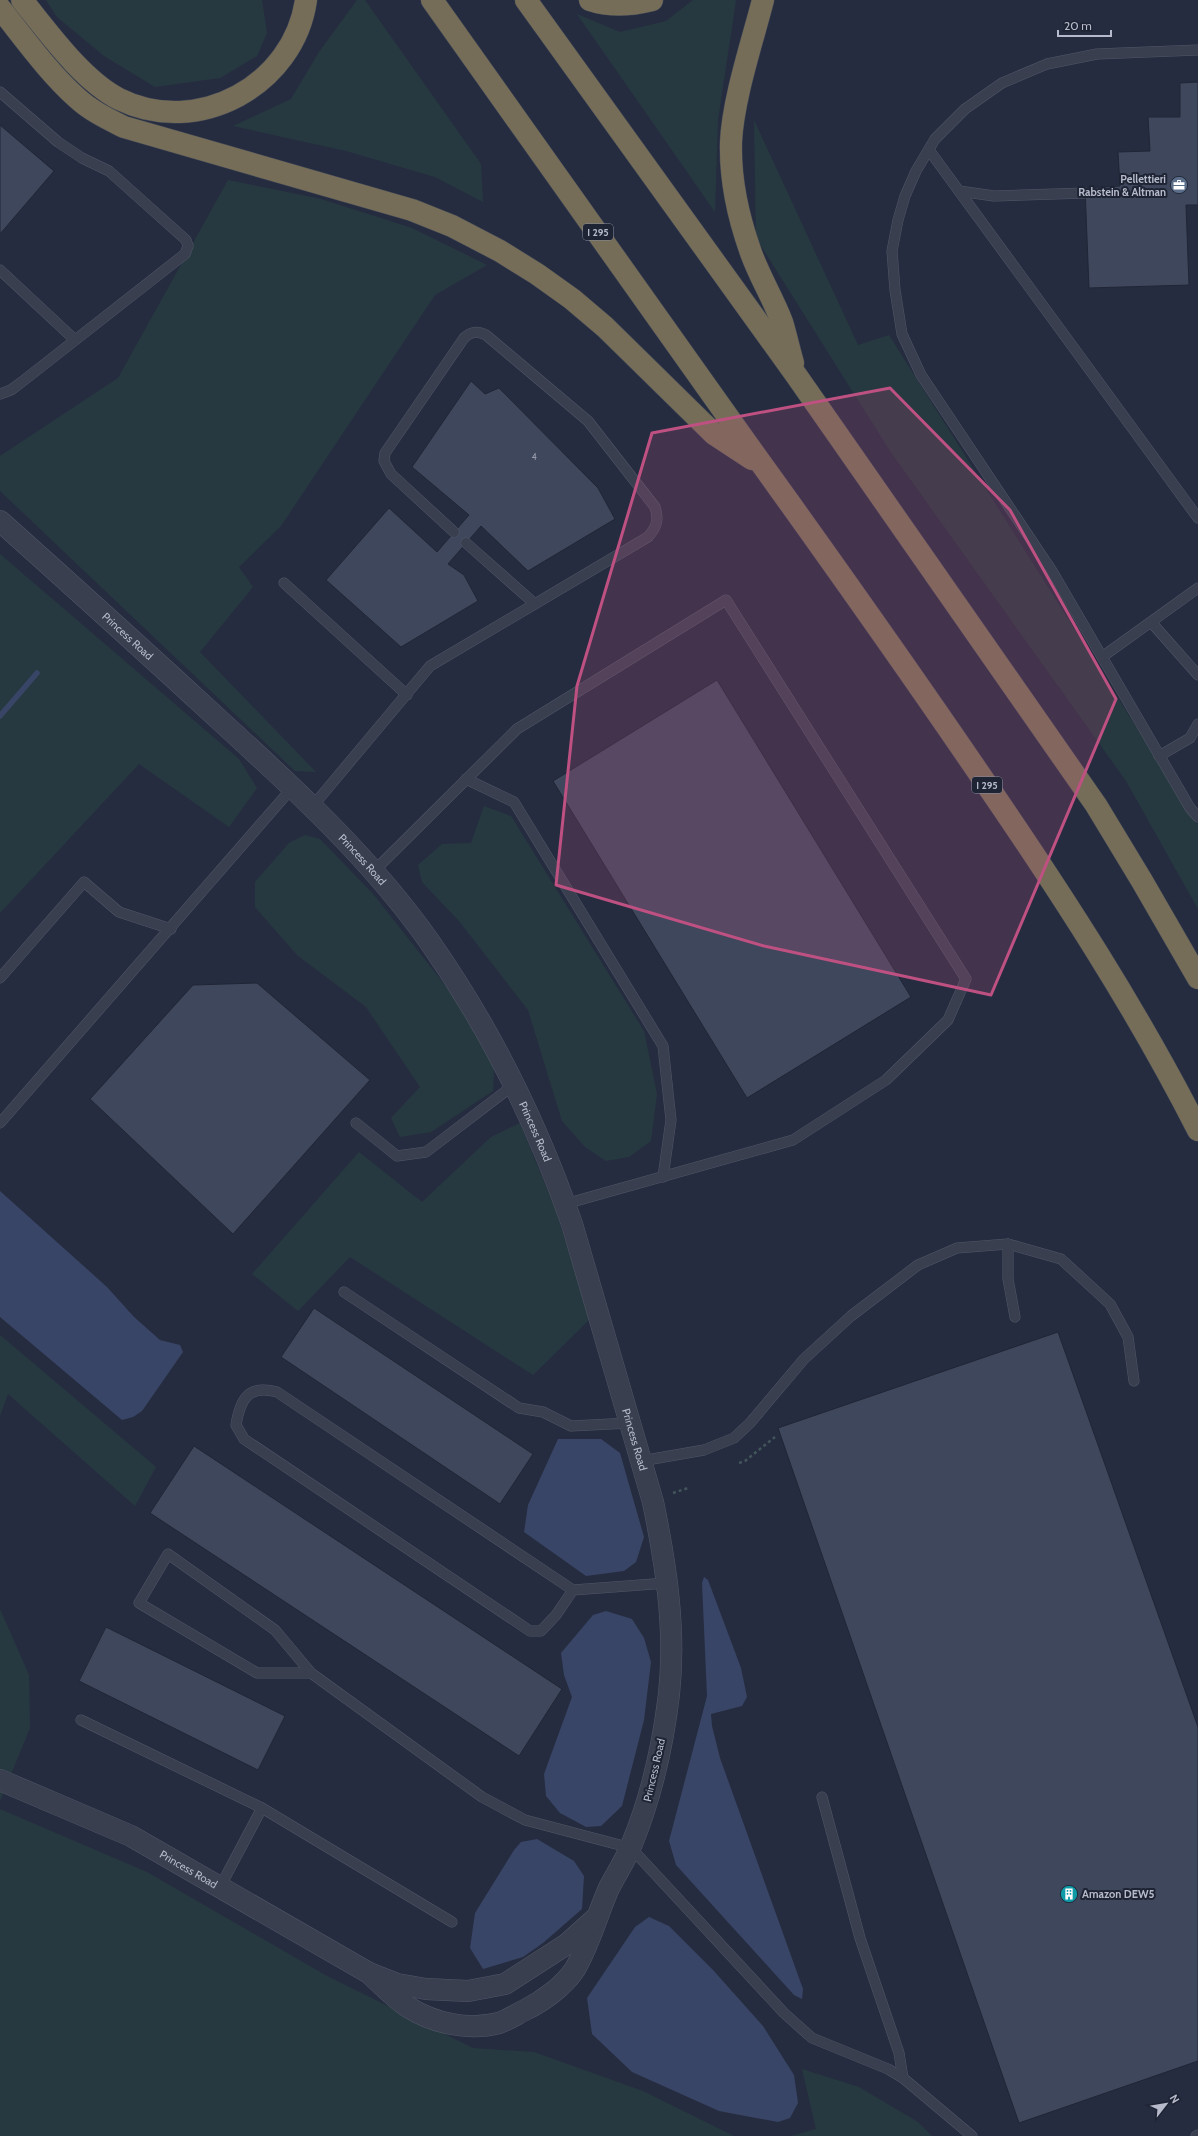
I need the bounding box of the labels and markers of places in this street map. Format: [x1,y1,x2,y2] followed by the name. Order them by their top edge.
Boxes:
[1078,172,1166,199] place label: Pellettieri Rabstein & Altman
[1169,175,1189,195] office icon: Pellettieri Rabstein & Altman
[1059,1884,1079,1904] building icon: Amazon DEW5
[1082,1887,1155,1901] place label: Amazon DEW5

